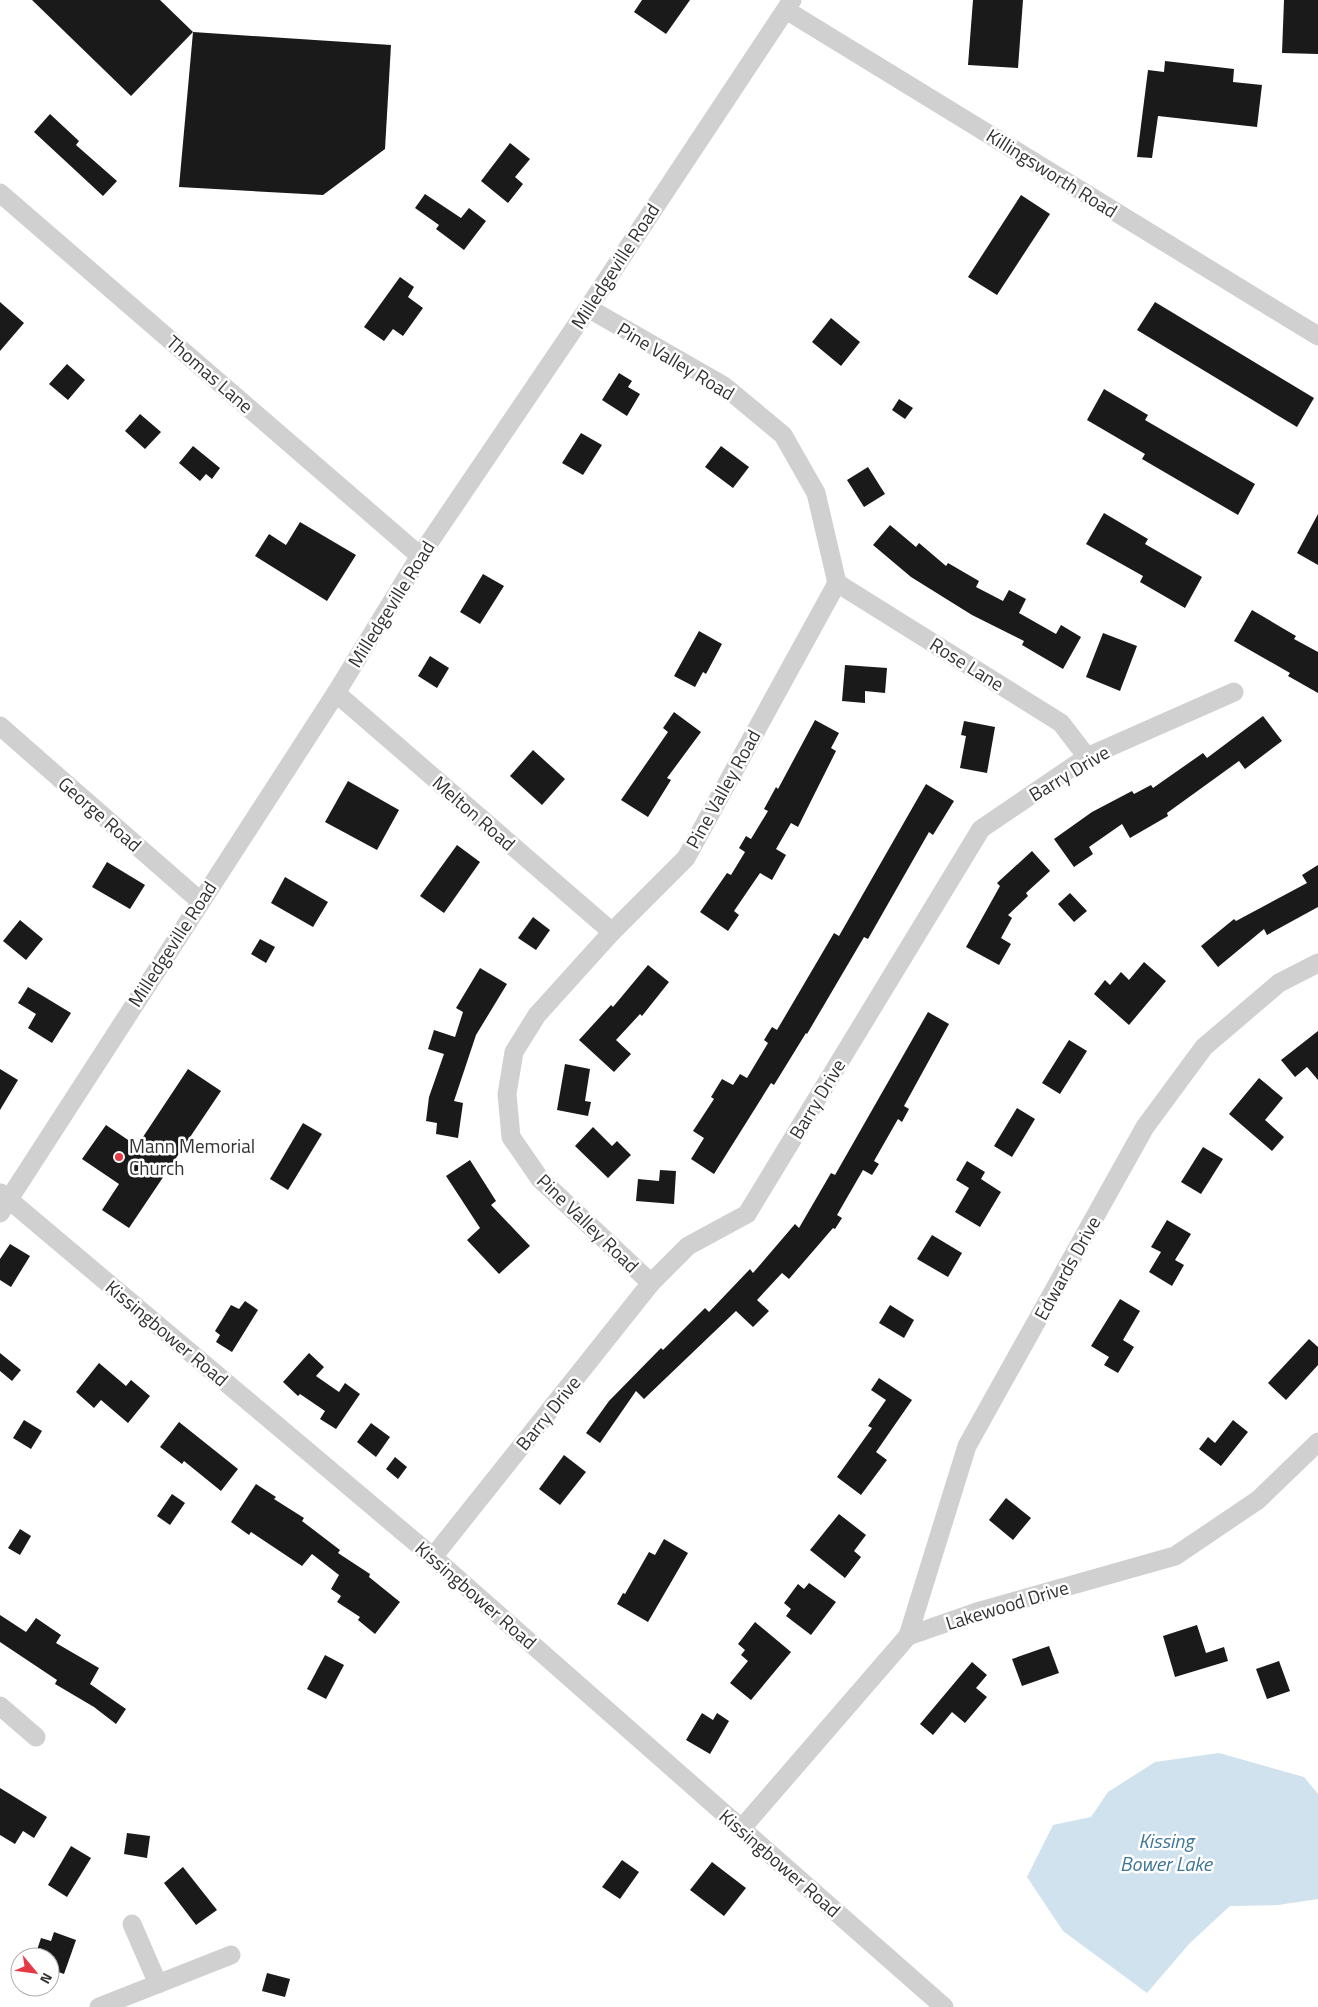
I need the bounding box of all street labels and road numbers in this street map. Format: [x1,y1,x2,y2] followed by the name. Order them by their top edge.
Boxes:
[981,121,1123,225] street label: Killingsworth Road
[563,197,666,334] street label: Milledgeville Road
[612,314,740,407] street label: Pine Valley Road
[160,328,260,420] street label: Thomas Lane
[340,535,441,673] street label: Milledgeville Road
[925,629,1010,698] street label: Rose Lane
[678,724,767,854] street label: Pine Valley Road
[1023,737,1114,808] street label: Barry Drive
[426,768,522,857] street label: Melton Road
[52,769,149,858] street label: George Road
[120,875,223,1012] street label: Milledgeville Road
[781,1053,852,1144] street label: Barry Drive
[531,1166,646,1279] street label: Pine Valley Road
[1026,1210,1107,1325] street label: Edwards Drive
[100,1272,235,1393] street label: Kissingbower Road
[508,1369,587,1457] street label: Barry Drive
[409,1534,543,1656] street label: Kissingbower Road
[942,1572,1072,1637] street label: Lakewood Drive
[713,1802,847,1924] street label: Kissingbower Road

